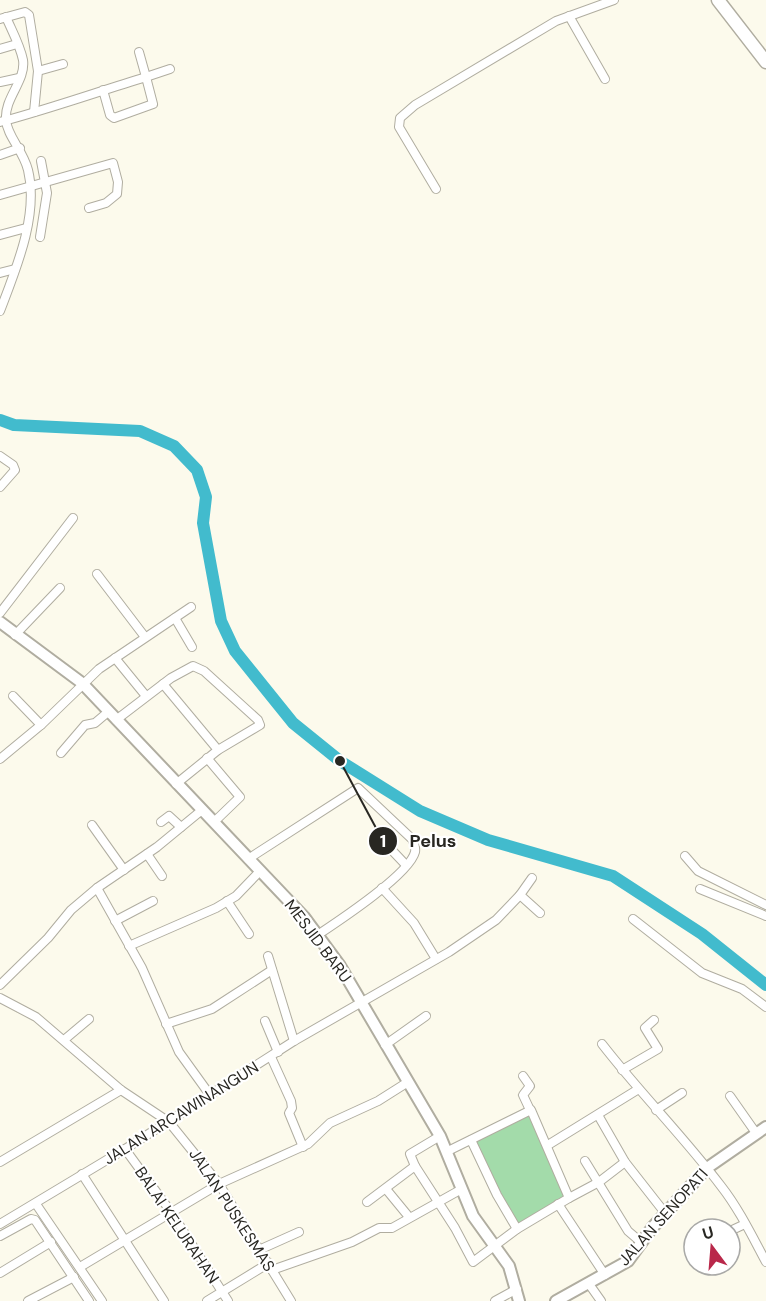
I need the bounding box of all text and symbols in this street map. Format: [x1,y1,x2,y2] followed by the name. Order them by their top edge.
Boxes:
[368,823,469,859] callout: Pelus
[380,829,386,853] text: 1
[410,829,456,853] text: Pelus
[280,895,356,987] street label: MESJID BARU
[100,1057,262,1169] street label: JALAN ARCAWINANGUN
[184,1144,280,1276] street label: JALAN PUSKESMAS
[130,1162,224,1288] street label: BALAI KELURAHAN
[614,1164,712,1270] street label: JALAN SENOPATI
[682,1217,742,1277] north arrow
[700,1221,716,1245] text: U

